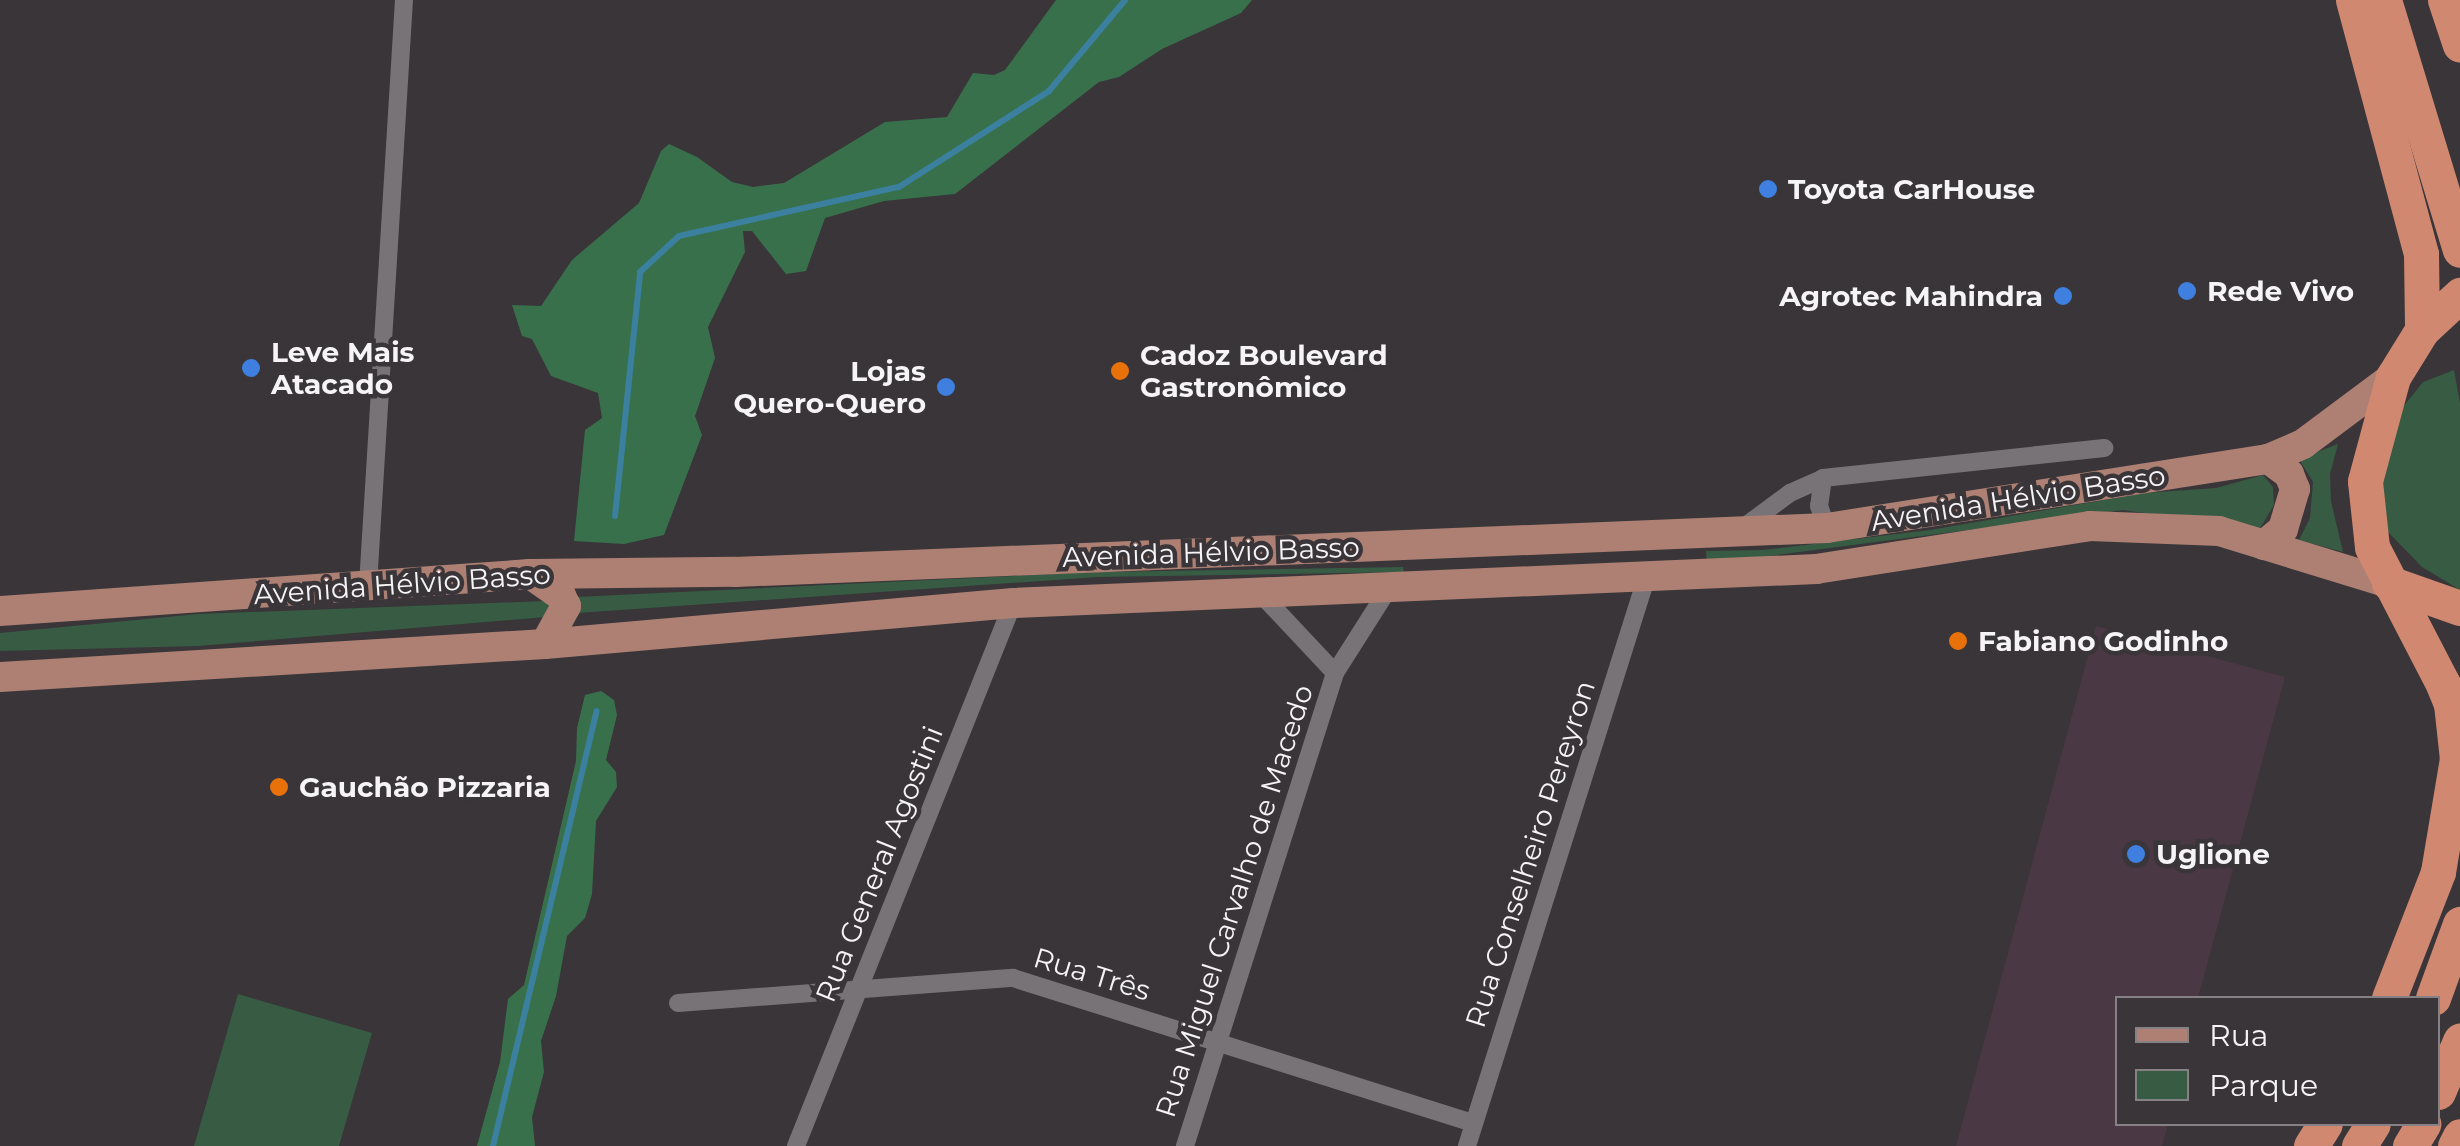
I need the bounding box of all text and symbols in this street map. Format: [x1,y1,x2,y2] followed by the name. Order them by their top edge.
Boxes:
[1788,172,2035,206] place label: Toyota CarHouse
[1757,178,1779,200] marker: Toyota CarHouse
[2207,274,2354,308] place label: Rede Vivo
[1779,279,2043,313] place label: Agrotec Mahindra
[2176,280,2198,302] marker: Rede Vivo
[2052,285,2074,307] marker: Agrotec Mahindra
[271,335,414,401] place label: Leve Mais Atacado
[1140,338,1388,404] place label: Cadoz Boulevard Gastronômico
[733,354,926,420] place label: Lojas Quero-Quero
[240,357,262,379] marker: Leve Mais Atacado
[1109,360,1131,382] marker: Cadoz Boulevard Gastronômico
[935,376,957,398] marker: Lojas Quero-Quero
[1868,458,2168,538] street label: Avenida Hélvio Basso
[1062,530,1360,574] street label: Avenida Hélvio Basso
[252,557,552,611] street label: Avenida Hélvio Basso
[1978,624,2228,658] place label: Fabiano Godinho
[1947,630,1969,652] marker: Fabiano Godinho
[1458,676,1602,1032] street label: Rua Conselheiro Pereyron
[1148,681,1320,1121] street label: Rua Miguel Carvalho de Macedo
[808,721,950,1007] street label: Rua General Agostini
[299,770,551,804] place label: Gauchão Pizzaria
[268,776,290,798] marker: Gauchão Pizzaria
[2156,837,2270,871] place label: Uglione
[2125,843,2147,865] marker: Uglione
[1030,940,1154,1008] street label: Rua Três
[2115,996,2440,1126] legend
[2209,1017,2269,1054] text: Rua
[2209,1067,2318,1104] text: Parque

